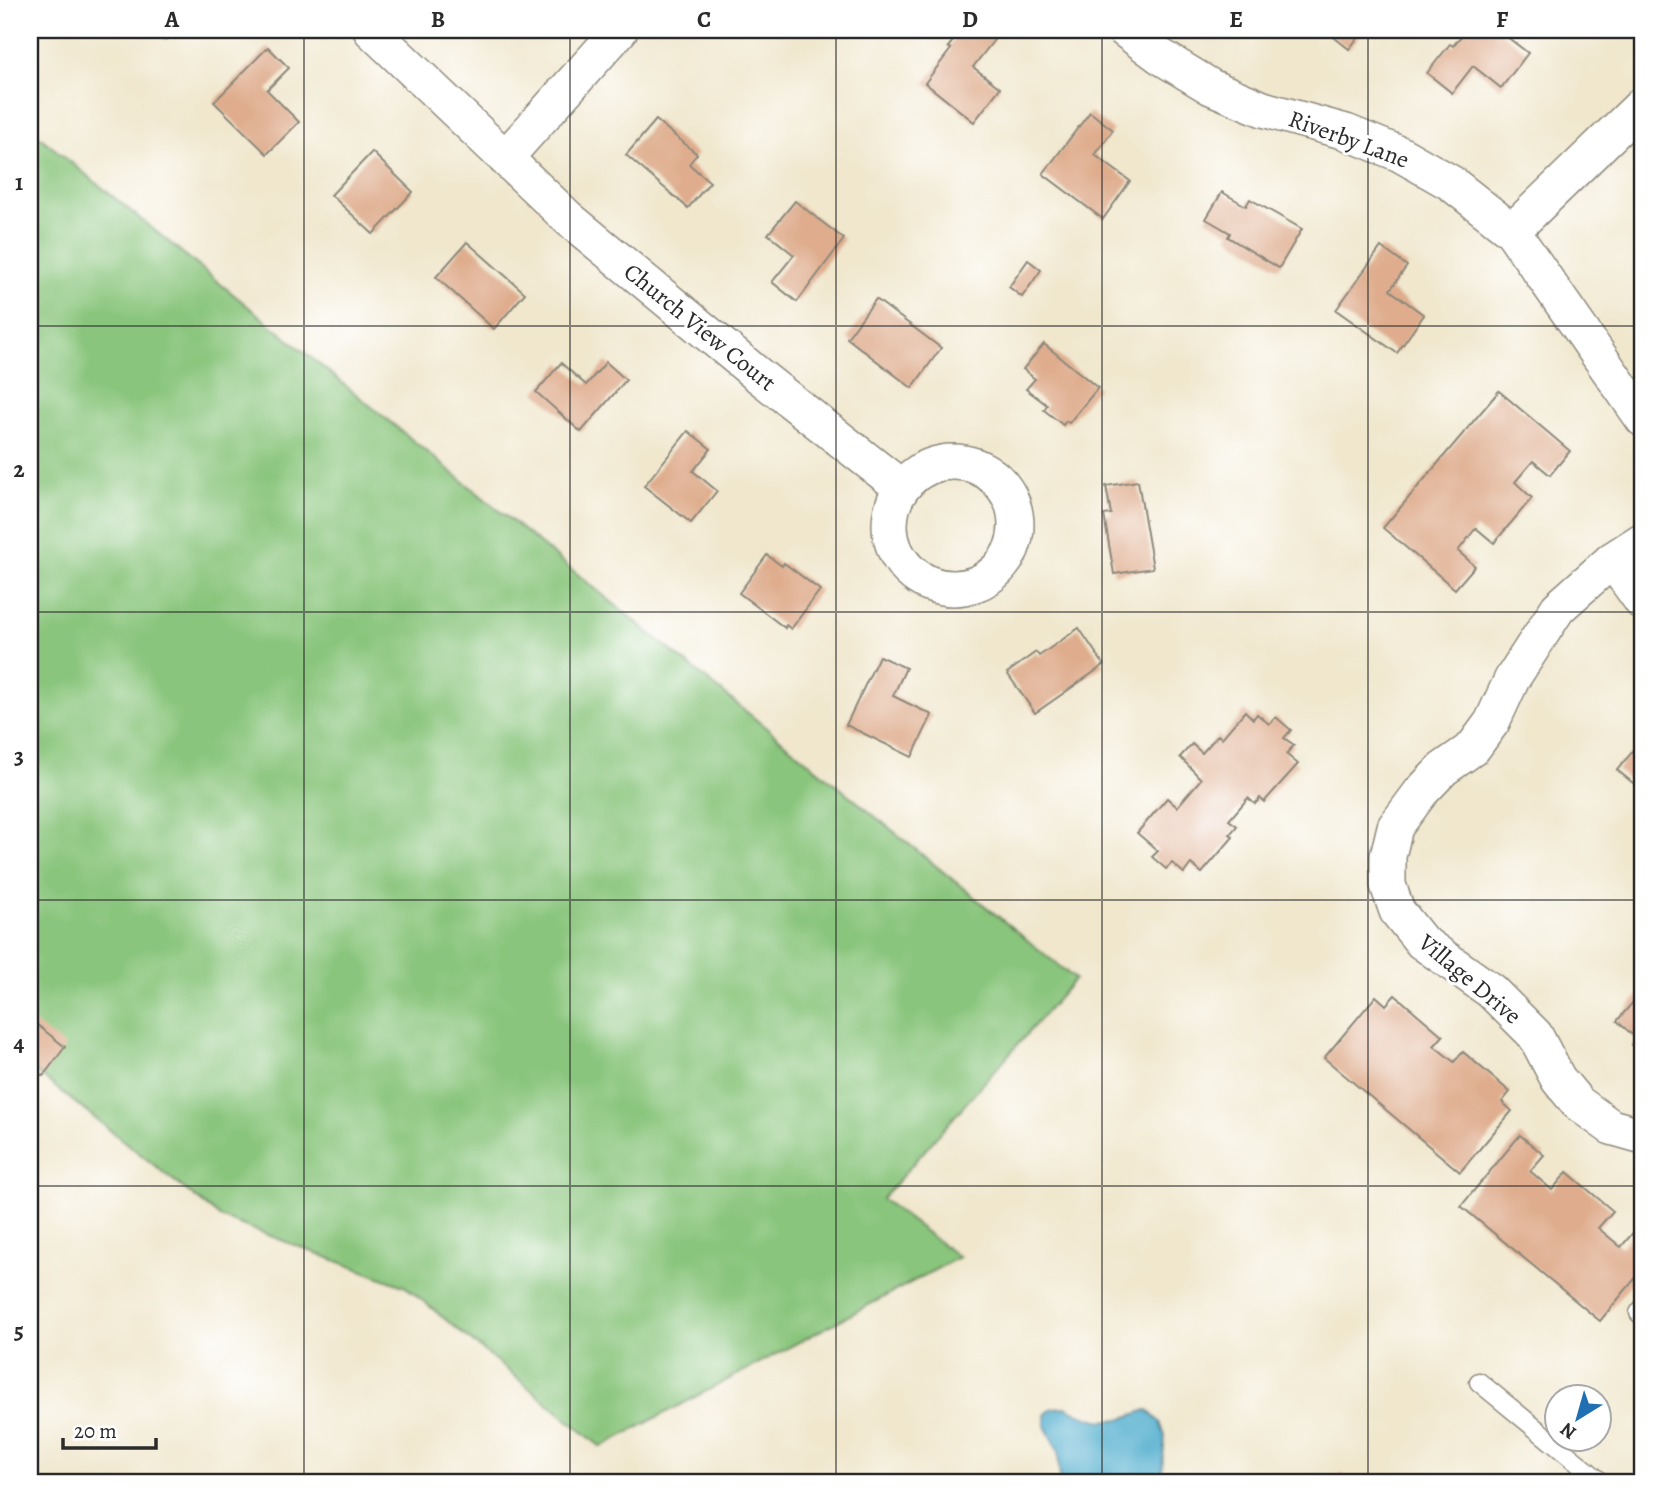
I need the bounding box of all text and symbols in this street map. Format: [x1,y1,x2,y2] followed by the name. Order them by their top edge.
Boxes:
[164,4,180,35] text: A
[431,4,445,35] text: B
[697,4,711,35] text: C
[962,4,978,35] text: D
[1229,4,1243,35] text: E
[1496,4,1509,35] text: F
[1284,102,1414,176] street label: Riverby Lane
[15,167,23,198] text: 1
[617,256,783,398] street label: Church View Court
[13,454,25,485] text: 2
[14,741,24,772] text: 3
[1411,926,1528,1031] street label: Village Drive
[14,1028,25,1059] text: 4
[14,1315,24,1346] text: 5
[1544,1382,1614,1452] north arrow
[63,1407,156,1451] scale bar
[1555,1416,1582,1445] text: N
[74,1417,117,1445] text: 20 m

